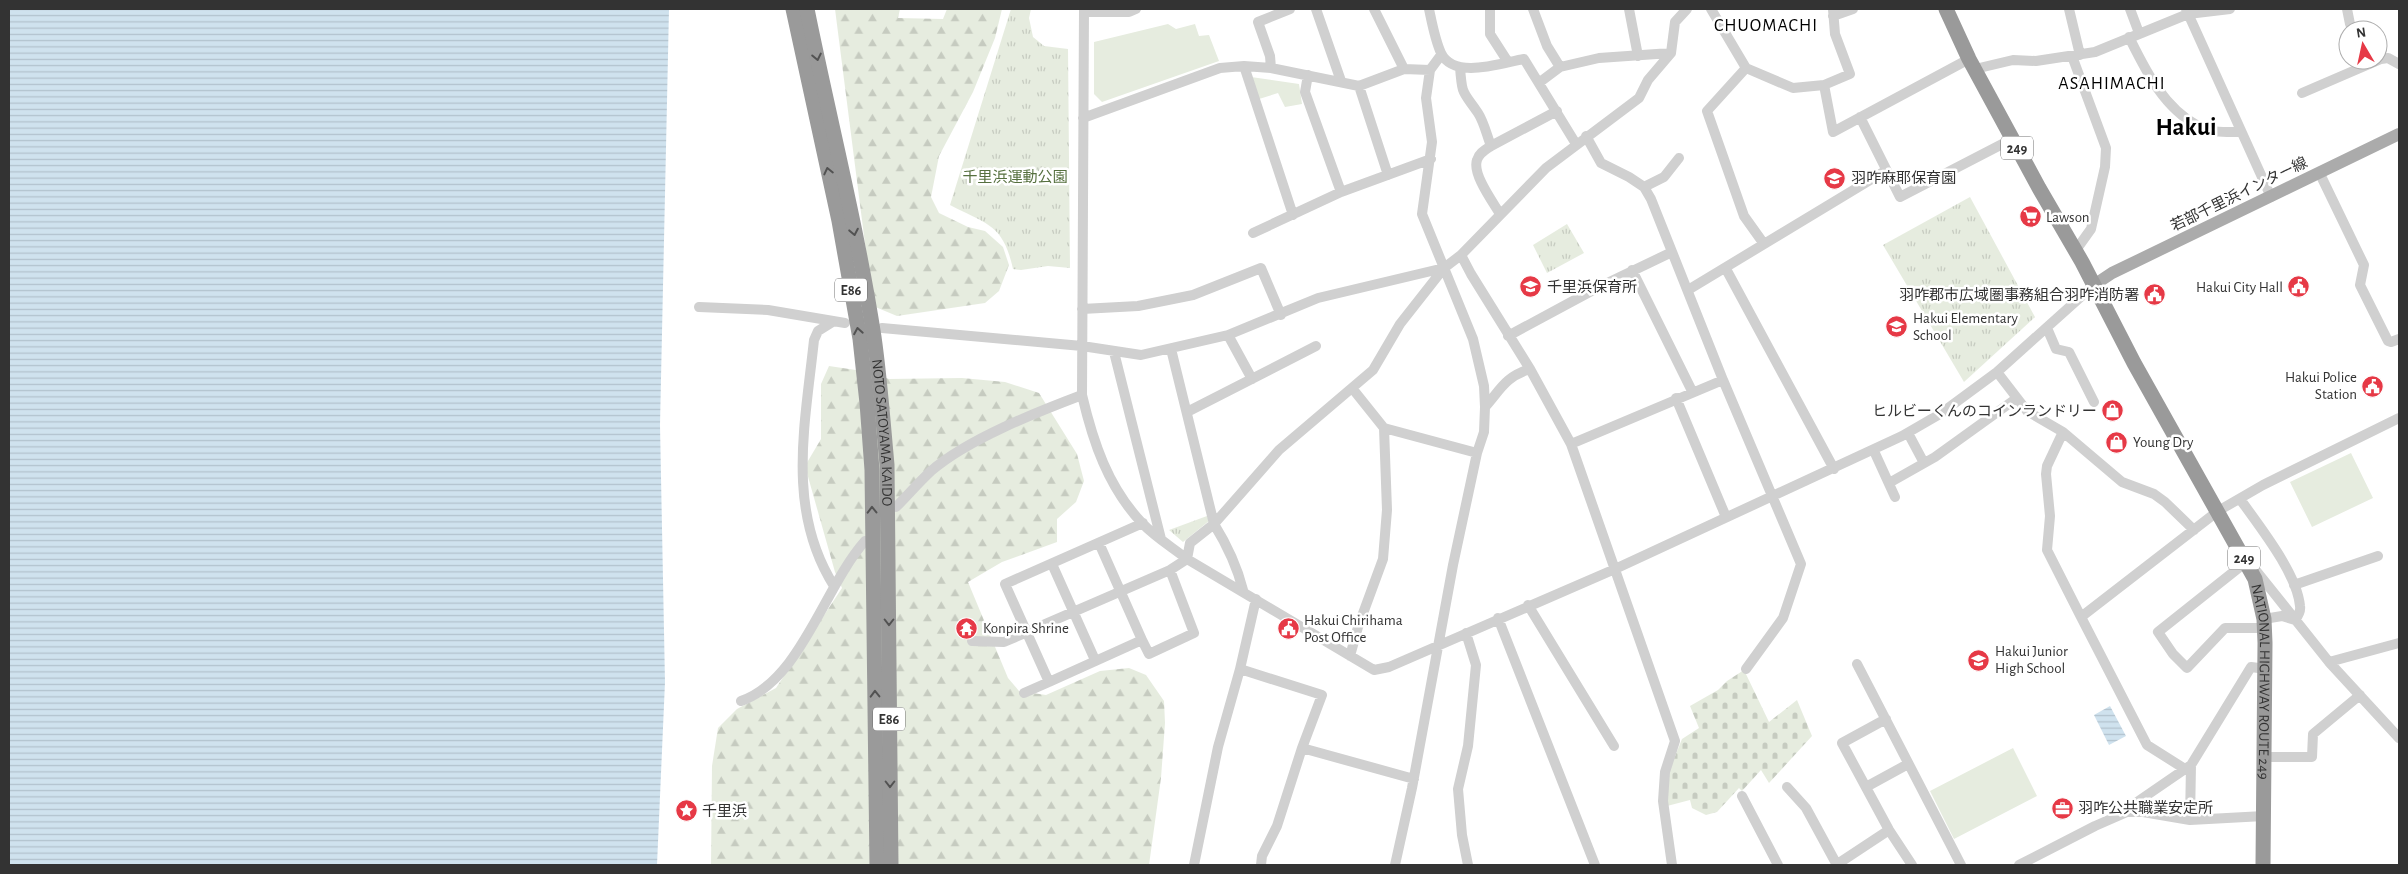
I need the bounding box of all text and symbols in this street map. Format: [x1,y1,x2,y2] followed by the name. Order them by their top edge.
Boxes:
[1714,17,1818,35] district label: CHUOMACHI
[2338,20,2388,70] north arrow
[2355,25,2367,41] text: N
[811,52,821,61] one-way arrow
[2058,75,2166,93] district label: ASAHIMACHI
[2156,115,2216,140] district label: Hakui
[2001,136,2033,160] road number: 249
[2168,154,2310,234] street label: 若部千里浜インター線
[1823,166,1847,190] school or university icon: 羽咋麻耶保育園
[823,167,834,175] one-way arrow
[962,169,1068,185] park label: 千里浜運動公園
[1851,170,1956,186] place label: 羽咋麻耶保育園
[2018,205,2042,229] supermarket icon: Lawson
[2046,210,2090,225] place label: Lawson
[849,228,859,237] one-way arrow
[1519,275,1543,299] school or university icon: 千里浜保育所
[2287,275,2311,299] public building icon: Hakui City Hall
[835,278,867,302] road number: E86
[1547,279,1637,295] place label: 千里浜保育所
[2196,280,2283,295] place label: Hakui City Hall
[2143,283,2167,307] public building icon: 羽咋郡市広域圏事務組合羽咋消防署
[1899,287,2139,303] place label: 羽咋郡市広域圏事務組合羽咋消防署
[1913,311,2019,343] place label: Hakui Elementary School
[1885,315,1909,339] school or university icon: Hakui Elementary School
[854,326,864,335] one-way arrow
[869,358,894,506] street label: NOTO SATOYAMA KAIDO
[2285,370,2357,402] place label: Hakui Police Station
[2361,374,2385,398] public building icon: Hakui Police Station
[2101,399,2125,423] shop icon: ヒルビーくんのコインランドリー
[1872,403,2097,419] place label: ヒルビーくんのコインランドリー
[2105,430,2129,454] shop icon: Young Dry
[2133,435,2194,450] place label: Young Dry
[867,506,878,514] one-way arrow
[2228,546,2260,570] road number: 249
[2248,583,2272,780] street label: NATIONAL HIGHWAY ROUTE 249
[1304,613,1403,645] place label: Hakui Chirihama Post Office
[955,616,979,640] temple icon: Konpira Shrine
[1276,617,1300,641] public building icon: Hakui Chirihama Post Office
[884,618,894,626] one-way arrow
[983,621,1069,636] place label: Konpira Shrine
[1995,644,2068,676] place label: Hakui Junior High School
[1967,648,1991,672] school or university icon: Hakui Junior High School
[870,690,880,698] one-way arrow
[873,708,905,731] road number: E86
[885,781,895,789] one-way arrow
[2050,796,2074,820] office icon: 羽咋公共職業安定所
[674,799,698,823] place icon: 千里浜
[2078,800,2213,816] place label: 羽咋公共職業安定所
[702,803,747,819] place label: 千里浜

